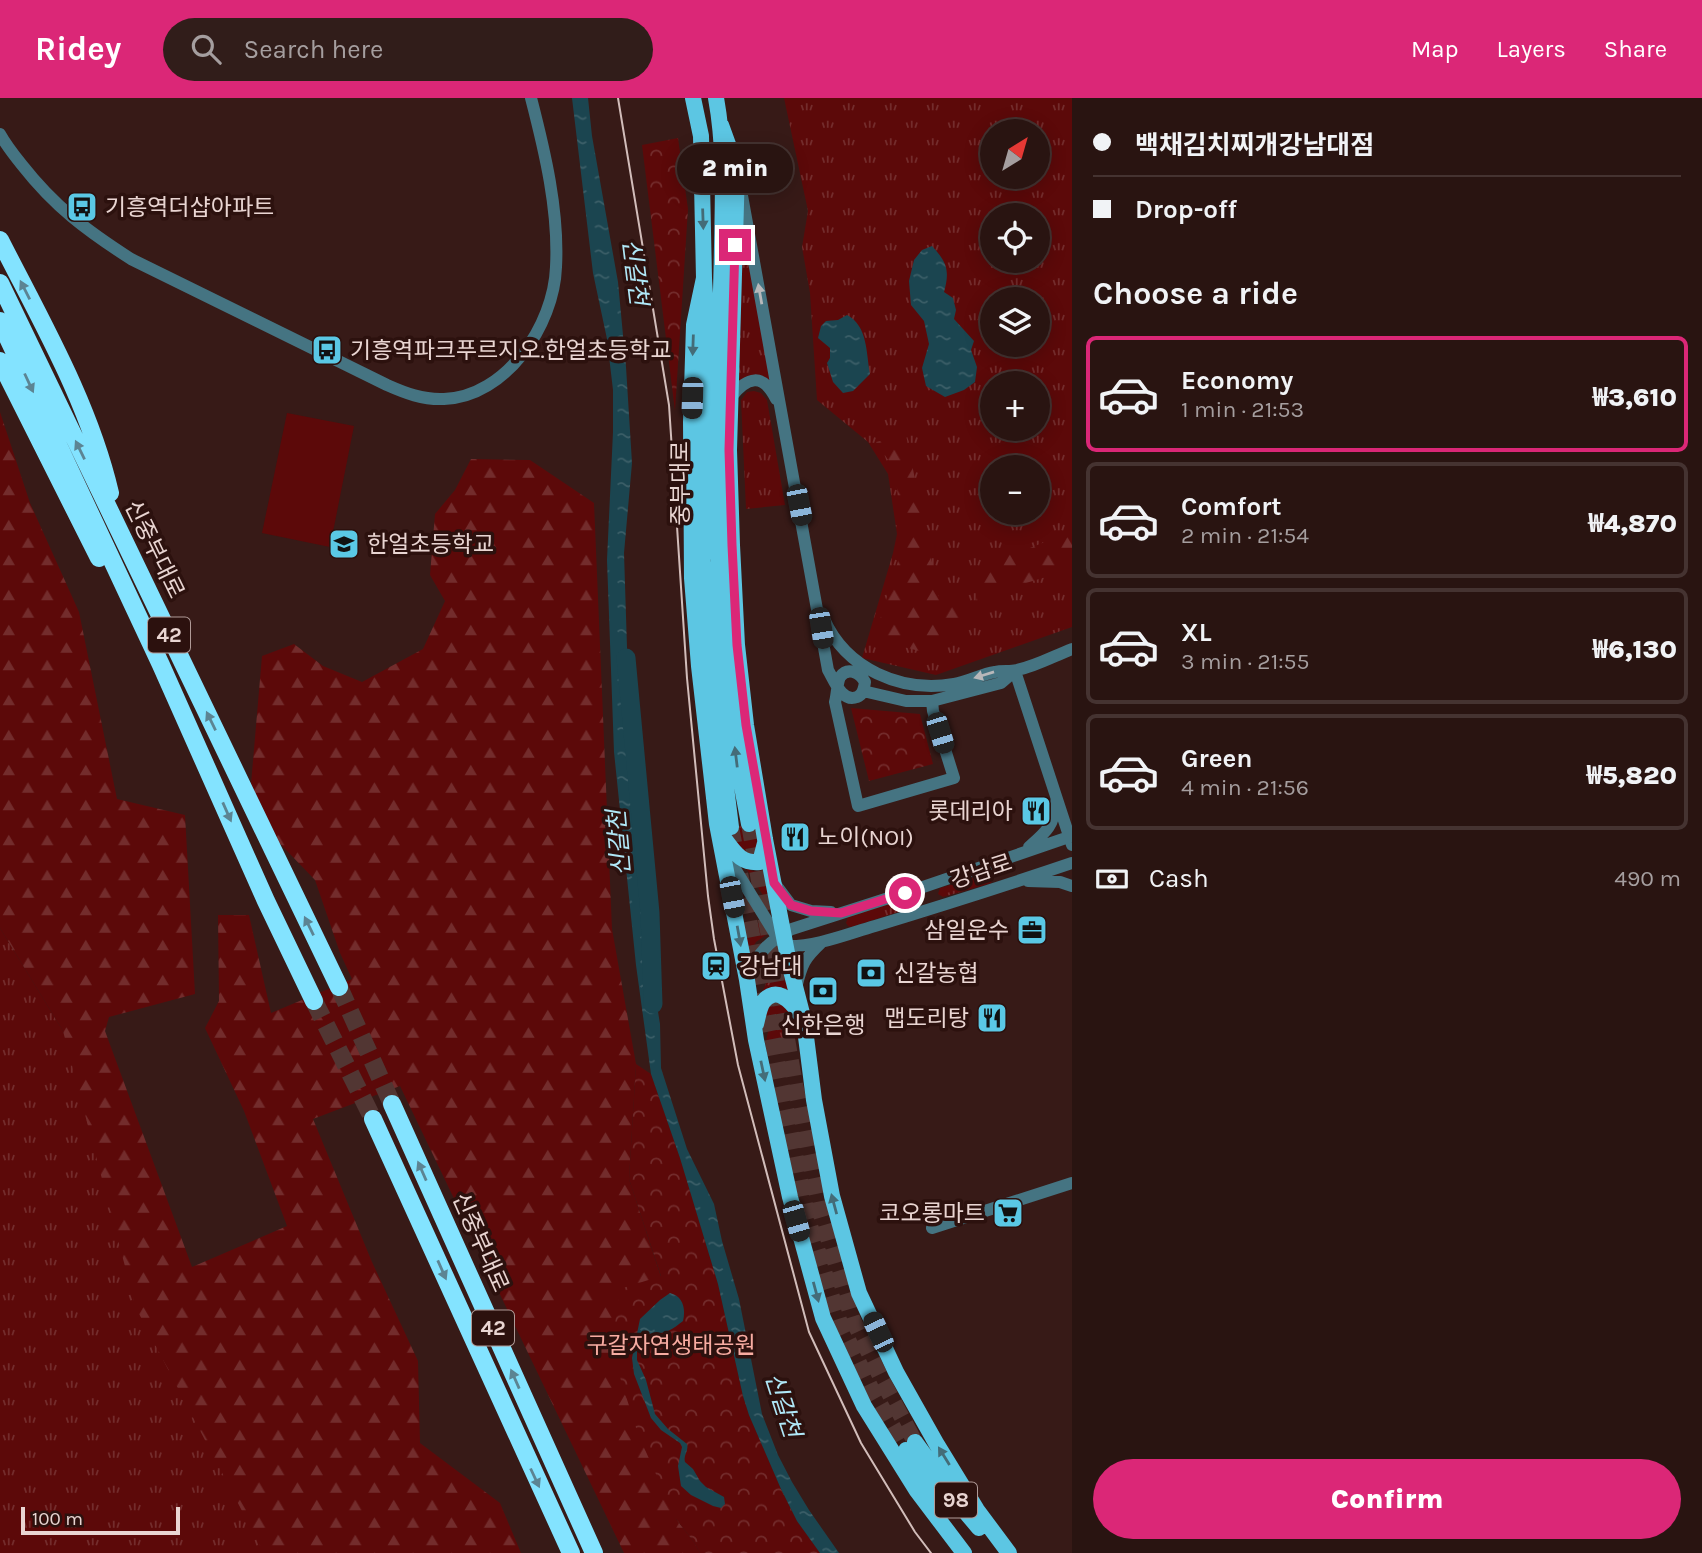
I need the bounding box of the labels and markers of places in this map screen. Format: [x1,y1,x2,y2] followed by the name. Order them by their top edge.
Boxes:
[65,190,99,224] bus stop icon: 기흥역더샵아파트
[105,194,274,221] place label: 기흥역더샵아파트
[310,333,344,367] bus stop icon: 기흥역파크푸르지오.한얼초등학교
[350,337,672,364] place label: 기흥역파크푸르지오.한얼초등학교
[327,527,361,561] school or university icon: 한얼초등학교
[367,531,494,558] place label: 한얼초등학교
[1019,794,1053,828] restaurant icon: 롯데리아
[928,798,1013,825] place label: 롯데리아
[778,820,812,854] restaurant icon: 노이(NOI)
[818,824,914,851] place label: 노이(NOI)
[1015,913,1049,947] office icon: 삼일운수
[924,917,1009,944] place label: 삼일운수
[699,949,733,983] station icon: 강남대
[739,953,802,980] place label: 강남대
[854,956,888,990] bank icon: 신갈농협
[894,960,979,987] place label: 신갈농협
[806,974,840,1008] bank icon: 신한은행
[975,1001,1009,1035] restaurant icon: 맵도리탕
[884,1005,969,1032] place label: 맵도리탕
[781,1012,865,1039] place label: 신한은행
[991,1196,1025,1230] supermarket icon: 코오롱마트
[879,1200,985,1227] place label: 코오롱마트

